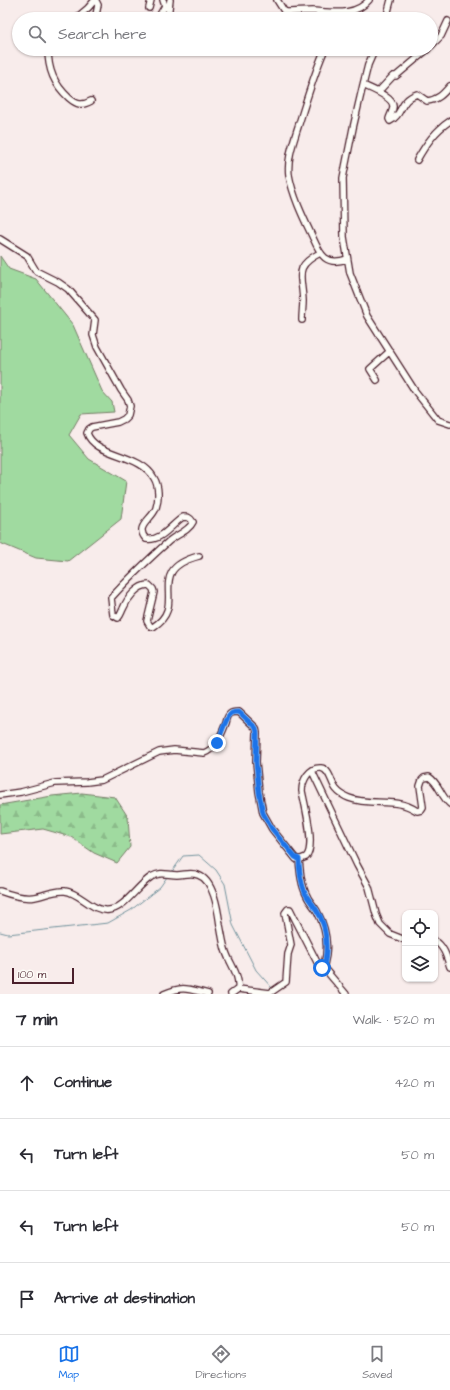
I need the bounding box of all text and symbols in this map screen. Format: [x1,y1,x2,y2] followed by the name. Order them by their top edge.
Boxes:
[12,12,438,56] search box
[26,23,48,45] icon: search
[58,24,147,45] text: Search here
[208,734,226,752] route end
[402,910,438,982] map controls
[402,910,438,946] button: locate
[402,946,438,982] button: layers
[313,959,331,977] route start
[12,966,74,985] scale bar
[18,967,46,982] text: 100 m
[16,1008,58,1032] text: 7 min
[353,1011,434,1029] text: Walk · 520 m
[16,1072,38,1094] icon: ahead
[54,1072,112,1093] text: Continue
[394,1074,434,1092] text: 420 m
[16,1144,38,1166] icon: left
[54,1144,118,1165] text: Turn left
[401,1146,434,1164] text: 50 m
[16,1216,38,1238] icon: left
[54,1216,118,1237] text: Turn left
[401,1218,434,1236] text: 50 m
[16,1288,38,1310] icon: arrive
[54,1288,195,1309] text: Arrive at destination
[58,1343,80,1382] tab: Map
[195,1343,247,1382] tab: Directions
[362,1343,392,1382] tab: Saved

